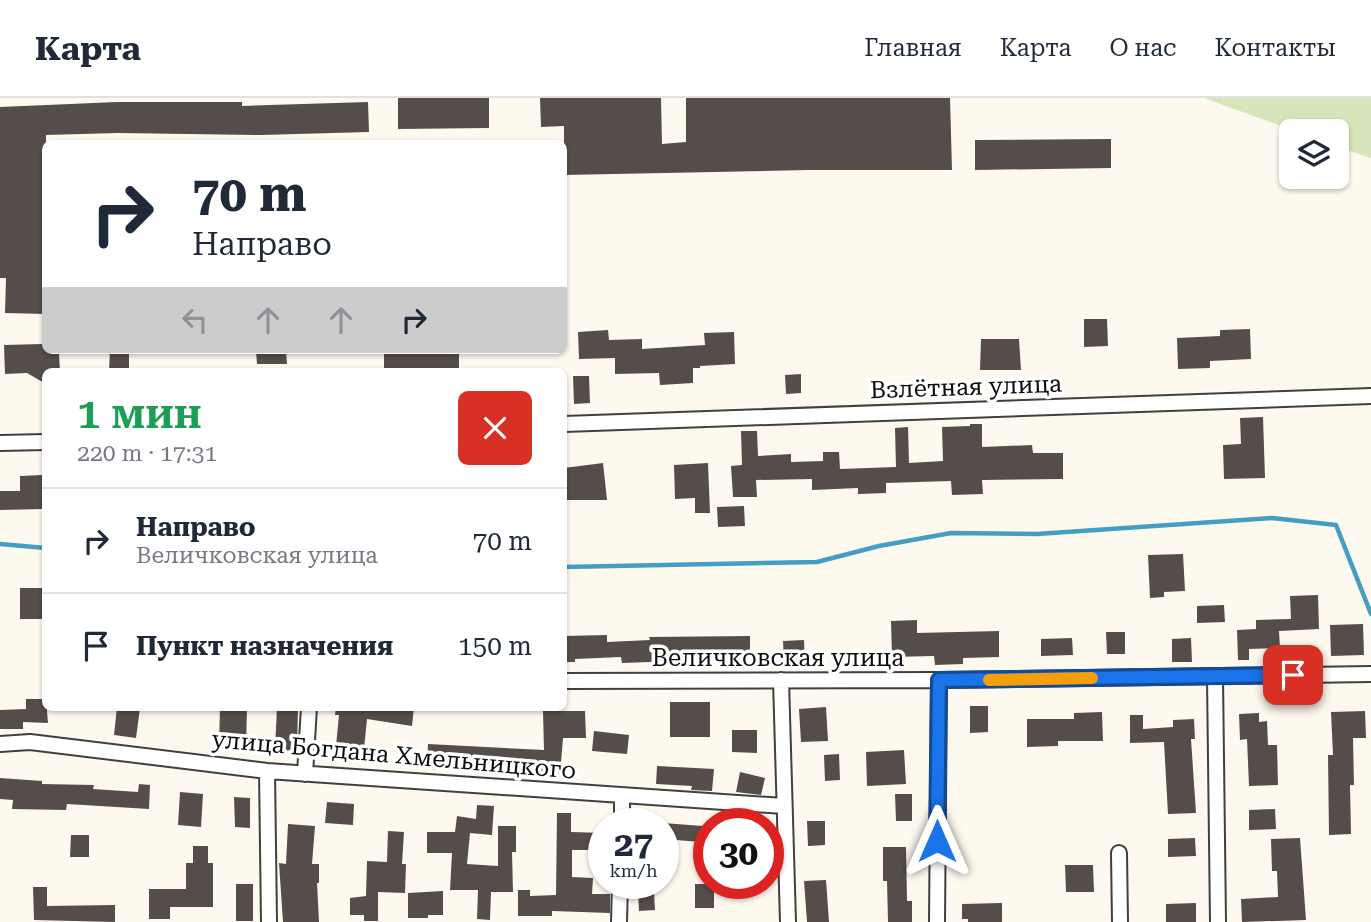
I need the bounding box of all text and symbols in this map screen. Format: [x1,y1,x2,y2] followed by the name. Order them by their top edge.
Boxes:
[35,29,141,68] text: Карта
[864,34,962,62] text: Главная
[1000,34,1071,62] text: Карта
[1109,34,1176,62] text: О нас
[1214,34,1336,62] text: Контакты
[1279,119,1349,189] map controls
[1279,119,1349,189] button: layers
[192,166,307,223] text: 70 m
[77,168,168,259] icon: right
[192,225,332,263] text: Направо
[176,301,214,339] icon: left
[249,301,287,339] icon: ahead
[322,301,360,339] icon: ahead
[395,301,433,339] icon: right
[870,370,1062,404] street label: Взлётная улица
[77,389,202,438] text: 1 мин
[458,391,532,465] button: close
[77,440,217,467] text: 220 m · 17:31
[136,512,256,542] text: Направо
[77,522,115,560] icon: right
[473,526,532,556] text: 70 m
[136,542,378,569] text: Величковская улица
[77,627,115,665] icon: arrive
[136,631,393,661] text: Пункт назначения
[458,631,532,661] text: 150 m
[652,644,904,672] street label: Величковская улица
[1263,645,1323,705] pin
[1274,656,1312,694] icon: arrive
[211,725,577,785] street label: улица Богдана Хмельницкого
[900,804,974,878] position arrow
[693,808,784,899] speed limit sign: 30
[614,824,653,865] text: 27
[609,860,658,881] text: km/h

